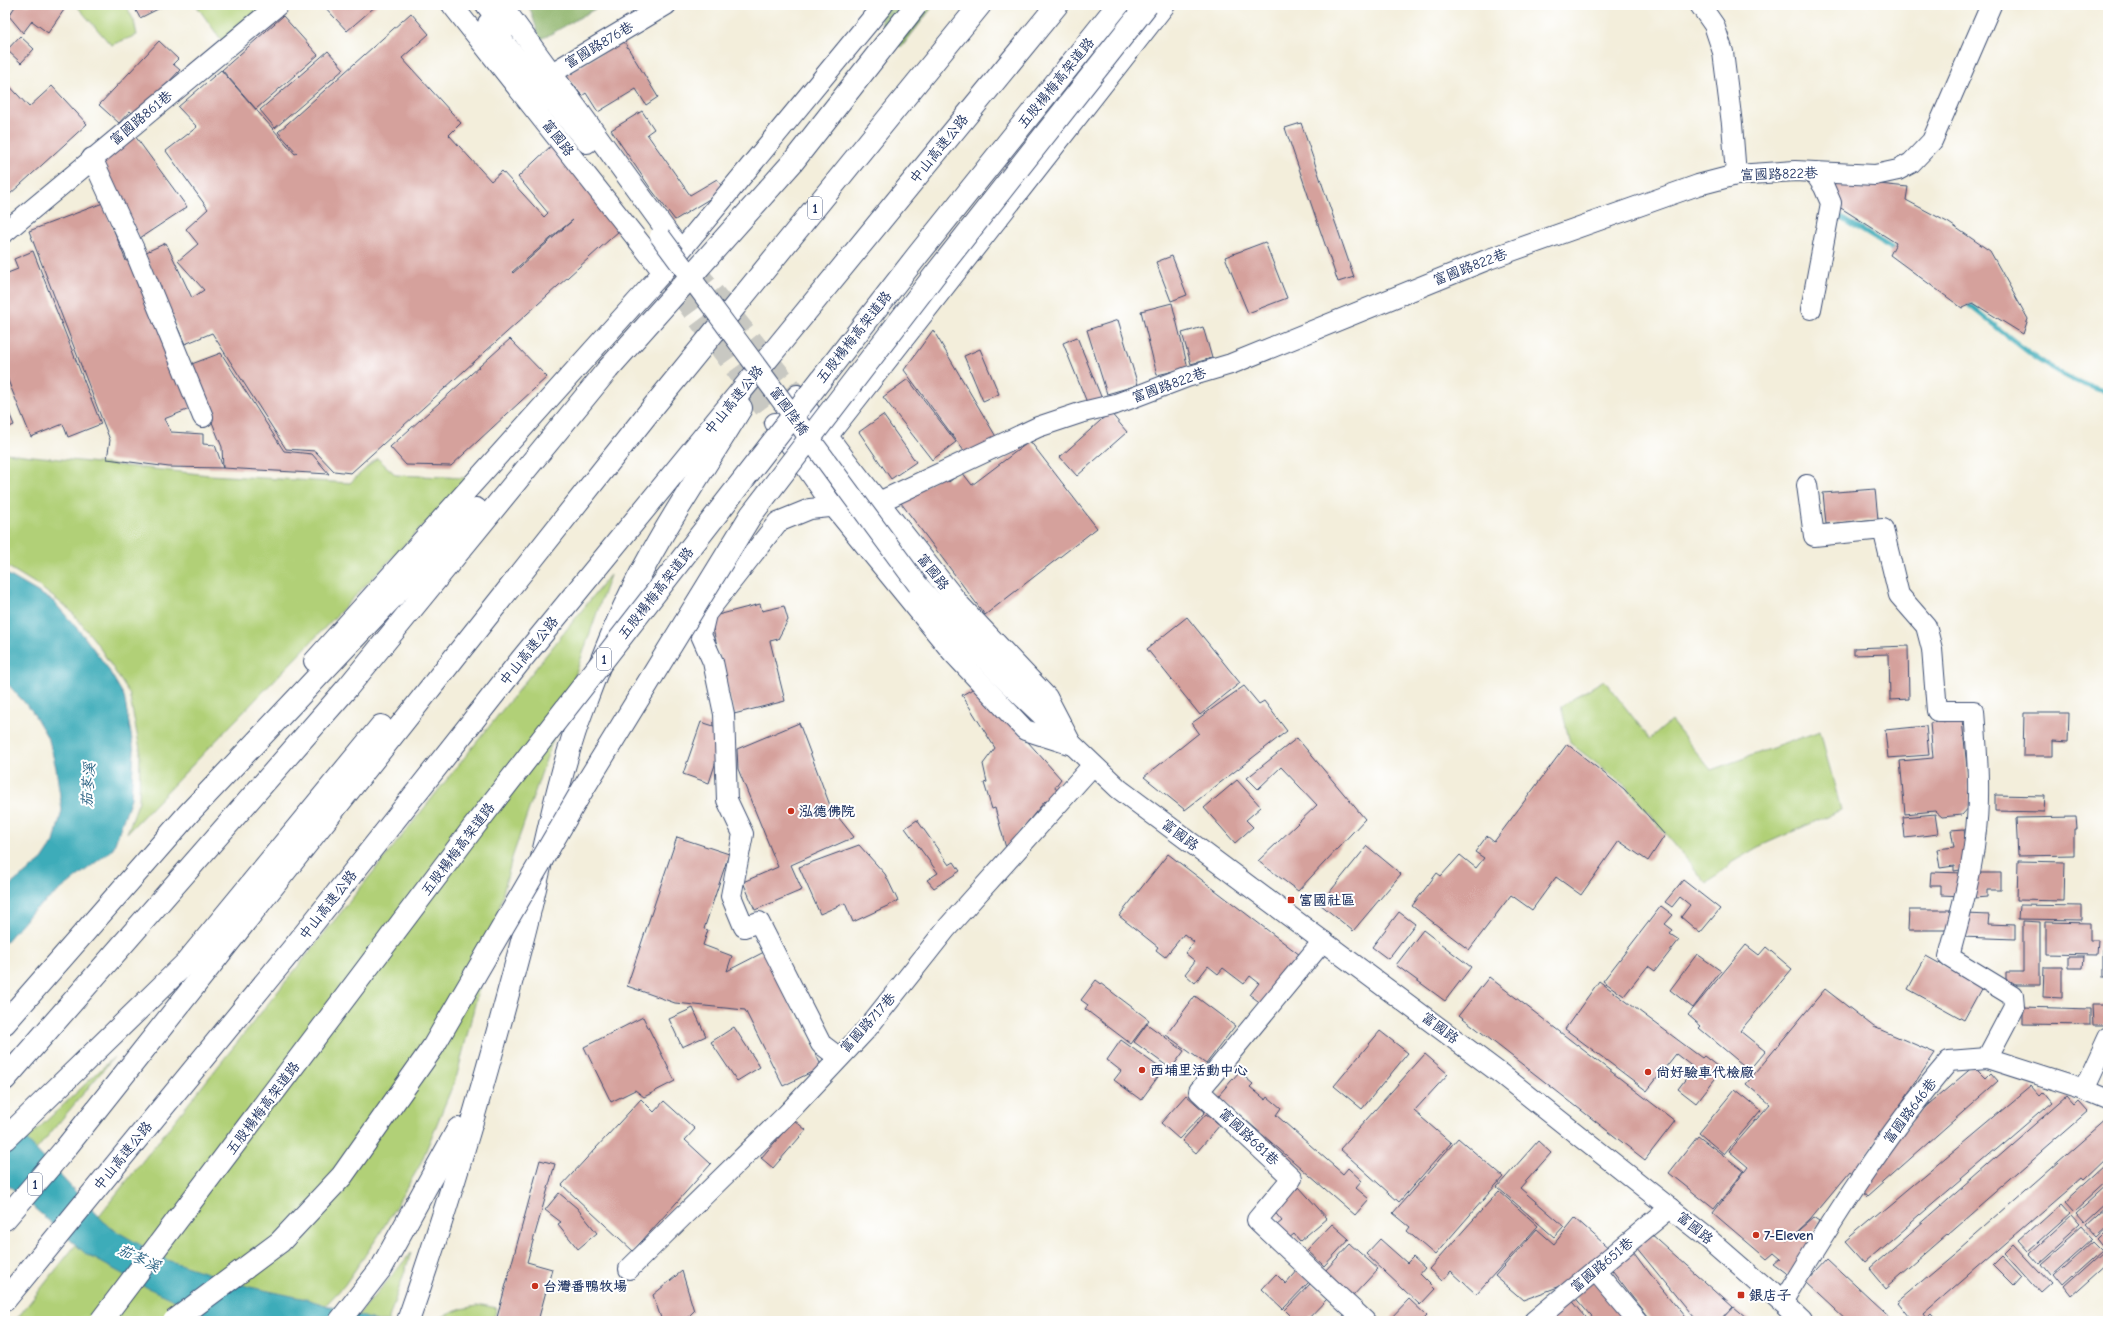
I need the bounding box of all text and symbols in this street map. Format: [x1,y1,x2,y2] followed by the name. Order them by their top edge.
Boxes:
[561,17,637,72] street label: 富國路876巷
[1014,34,1098,132] street label: 五股楊梅高架道路
[106,86,176,149] street label: 富國路861巷
[906,111,972,187] street label: 中山高速公路
[538,116,578,160] street label: 富國路
[1740,164,1819,184] street label: 富國路822巷
[808,197,822,219] road number: 1
[1431,245,1510,289] street label: 富國路822巷
[813,288,895,386] street label: 五股楊梅高架道路
[701,362,767,438] street label: 中山高速公路
[1130,363,1209,406] street label: 富國路822巷
[766,383,812,439] street label: 富國陸橋
[615,544,697,642] street label: 五股楊梅高架道路
[913,550,953,594] street label: 富國路
[496,613,562,689] street label: 中山高速公路
[597,648,611,670] road number: 1
[77,761,99,808] water label: 茄苳溪
[418,799,498,899] street label: 五股楊梅高架道路
[799,803,855,820] place label: 泓德佛院
[786,806,796,816] marker: 泓德佛院
[1158,816,1202,854] street label: 富國路
[295,867,361,943] street label: 中山高速公路
[1299,892,1355,909] place label: 富國社區
[1286,895,1296,905] marker: 富國社區
[837,989,900,1056] street label: 富國路717巷
[1418,1009,1462,1047] street label: 富國路
[223,1058,303,1158] street label: 五股楊梅高架道路
[1150,1062,1248,1079] place label: 西埔里活動中心
[1656,1064,1754,1081] place label: 尚好驗車代檢廠
[1137,1065,1147,1075] marker: 西埔里活動中心
[1643,1067,1653,1077] marker: 尚好驗車代檢廠
[1880,1074,1941,1147] street label: 富國路646巷
[1215,1105,1283,1170] street label: 富國路681巷
[90,1118,156,1194] street label: 中山高速公路
[28,1173,42,1195] road number: 1
[1673,1208,1717,1248] street label: 富國路
[1764,1227,1814,1244] place label: 7-Eleven
[1751,1230,1761,1240] marker: 7-Eleven
[1567,1233,1638,1296] street label: 富國路651巷
[115,1240,164,1276] water label: 茄苳溪
[543,1278,627,1295] place label: 台灣番鴨牧場
[530,1281,540,1291] marker: 台灣番鴨牧場
[1749,1287,1791,1304] place label: 銀店子
[1736,1290,1746,1300] marker: 銀店子

